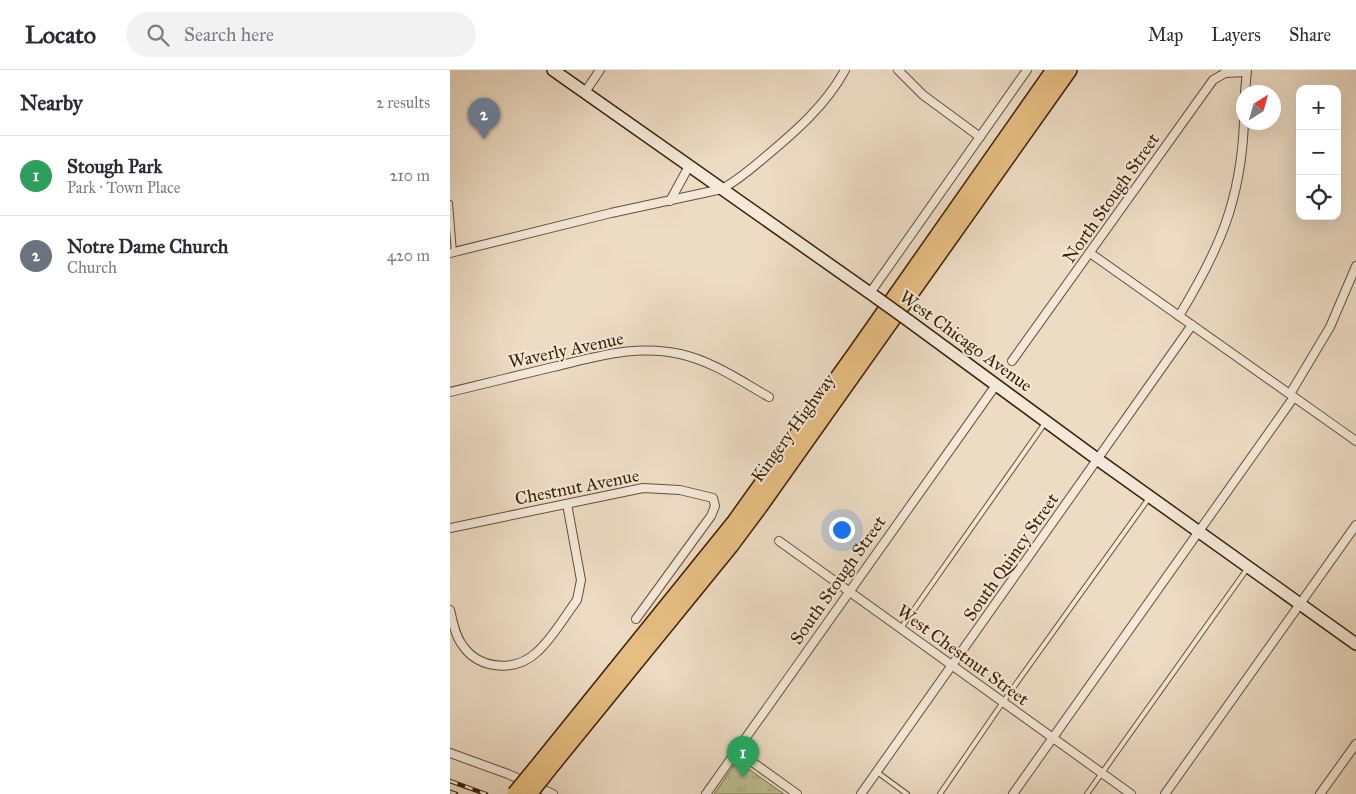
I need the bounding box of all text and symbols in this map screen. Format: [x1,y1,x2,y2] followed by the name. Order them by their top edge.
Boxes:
[126,12,476,57] search box
[25,20,96,50] text: Locato
[144,21,172,49] icon: search
[184,23,274,46] text: Search here
[1148,24,1183,46] text: Map
[1211,24,1261,46] text: Layers
[1289,24,1331,46] text: Share
[1236,85,1281,130] north arrow
[1296,85,1341,220] map controls
[1296,85,1341,130] button: +
[20,90,83,116] text: Nearby
[376,93,430,112] text: 2 results
[468,98,500,139] pin: 2
[1058,128,1165,268] street label: North Stough Street
[1296,130,1341,175] button: −
[67,155,162,178] text: Stough Park
[33,166,39,185] text: 1
[390,166,430,185] text: 210 m
[1296,175,1341,220] button: locate
[67,178,180,197] text: Park · Town Place
[67,235,228,258] text: Notre Dame Church
[32,246,40,265] text: 2
[387,246,430,265] text: 420 m
[67,258,117,277] text: Church
[895,286,1037,397] street label: West Chicago Avenue
[506,327,626,373] street label: Waverly Avenue
[746,369,841,487] street label: Kingery Highway
[513,464,641,510] street label: Chestnut Avenue
[959,488,1064,625] street label: South Quincy Street
[785,511,892,649] street label: South Stough Street
[829,517,855,543] your location
[893,600,1034,711] street label: West Chestnut Street
[727,736,759,777] pin: 1

